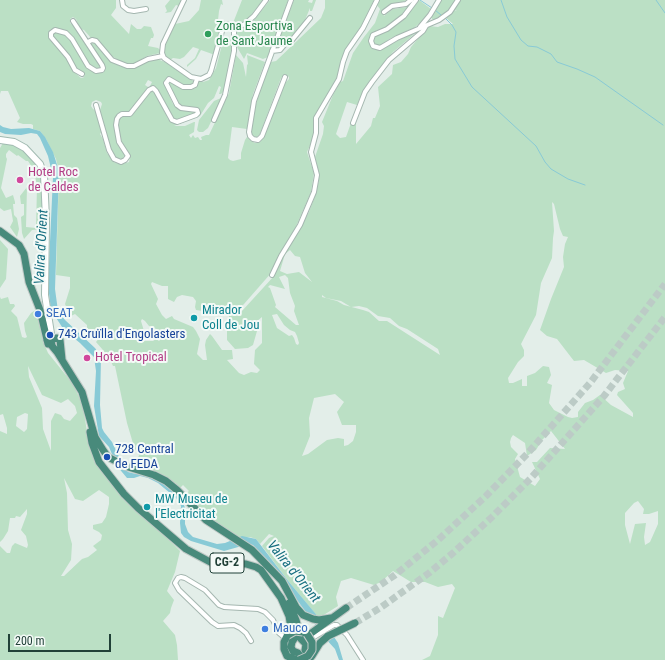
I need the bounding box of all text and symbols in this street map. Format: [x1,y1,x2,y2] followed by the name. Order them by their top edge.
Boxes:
[216,19,293,50] place label: Zona Esportiva de Sant Jaume
[203,29,213,39] marker: Zona Esportiva de Sant Jaume
[28,165,79,196] place label: Hotel Roc de Caldes
[15,175,25,185] marker: Hotel Roc de Caldes
[32,209,52,285] water label: Valira d'Orient
[202,303,259,334] place label: Mirador Coll de Jou
[46,306,73,322] place label: SEAT
[33,309,43,319] marker: SEAT
[189,313,199,323] marker: Mirador Coll de Jou
[58,327,185,343] place label: 743 Cruïlla d'Engolasters
[45,330,55,340] marker: 743 Cruïlla d'Engolasters
[95,350,167,366] place label: Hotel Tropical
[82,353,92,363] marker: Hotel Tropical
[115,442,174,473] place label: 728 Central de FEDA
[102,452,112,462] marker: 728 Central de FEDA
[155,492,228,523] place label: MW Museu de l'Electricitat
[142,502,152,512] marker: MW Museu de l'Electricitat
[263,538,323,606] water label: Valira d'Orient
[210,553,244,573] road number: CG-2
[273,621,308,637] place label: Mauco
[260,624,270,634] marker: Mauco
[10,626,113,652] scale bar
[15,634,45,648] text: 200 m

